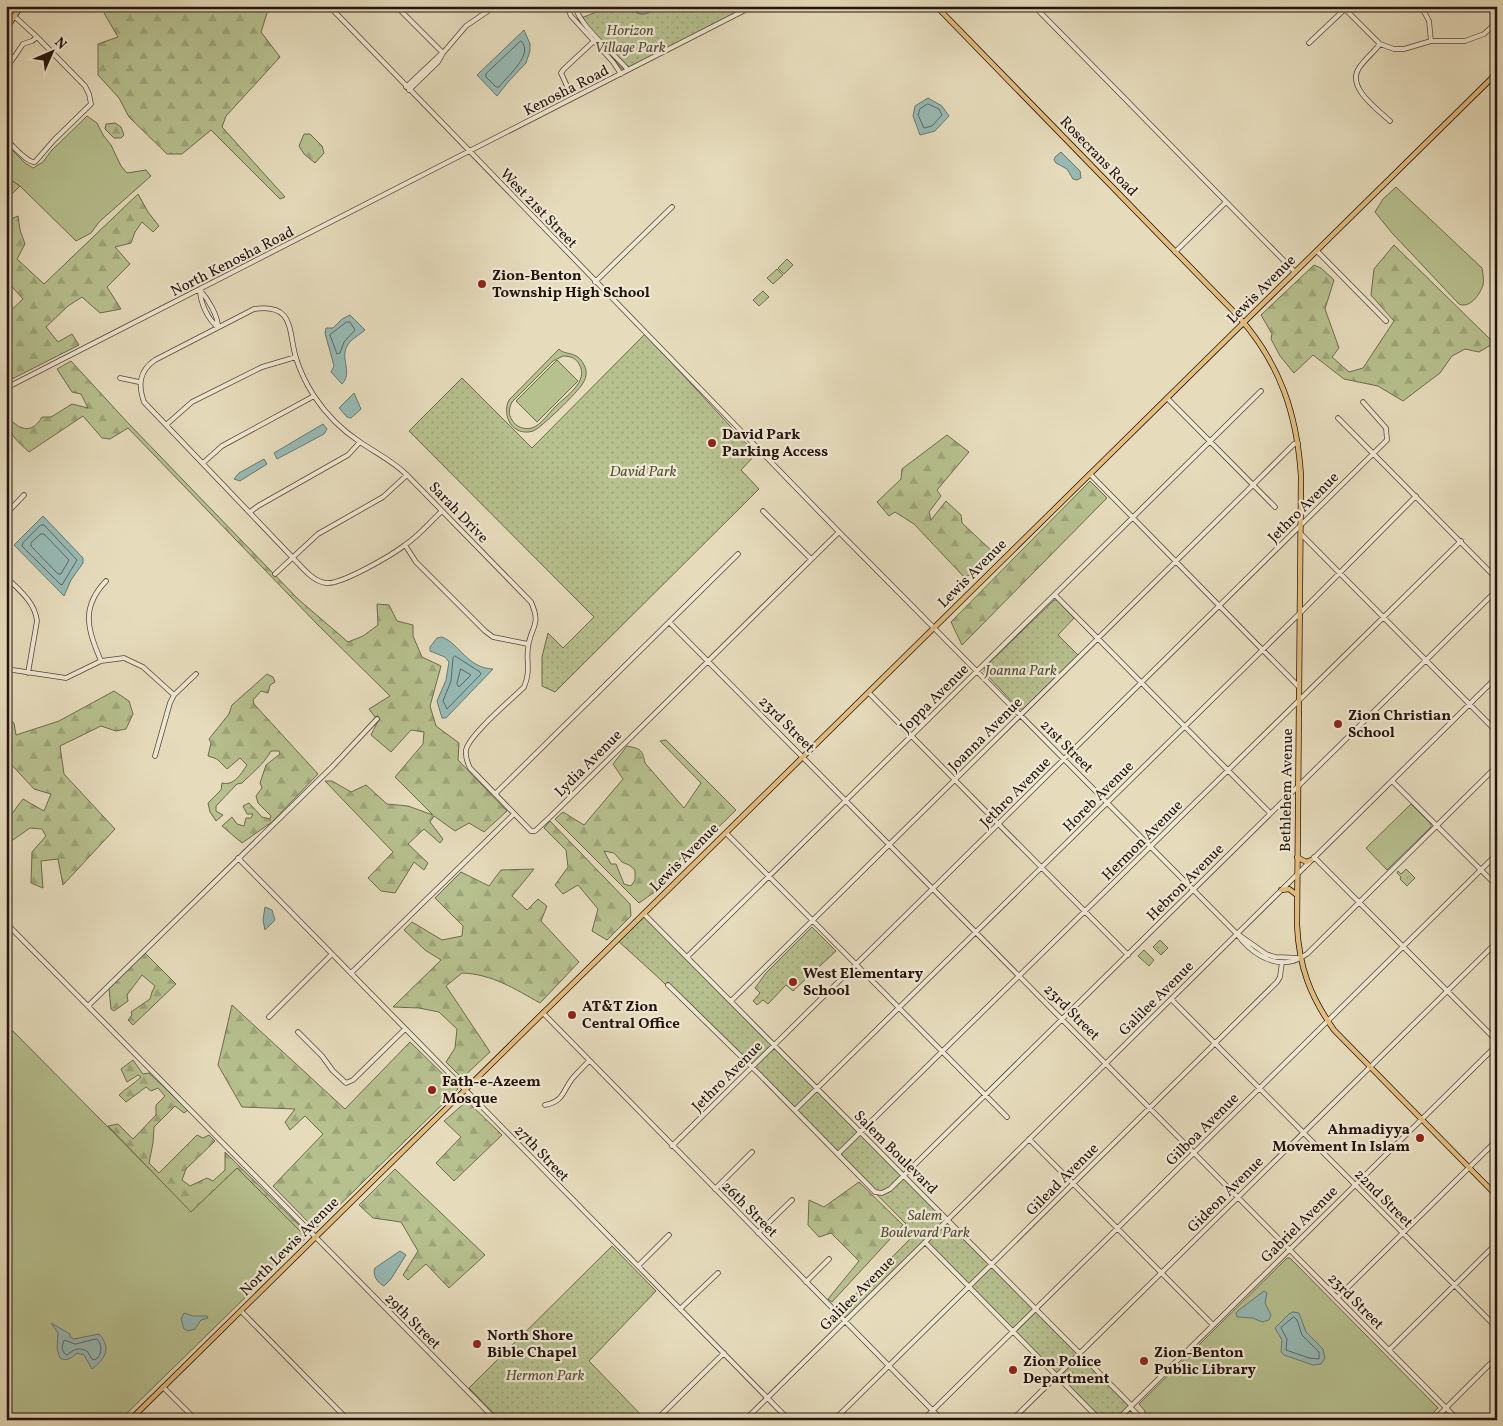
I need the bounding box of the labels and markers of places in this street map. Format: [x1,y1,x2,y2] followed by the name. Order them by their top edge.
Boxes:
[492,266,650,304] place label: Zion-Benton Township High School
[476,278,488,290] marker: Zion-Benton Township High School
[722,425,828,463] place label: David Park Parking Access
[706,437,718,449] marker: David Park Parking Access
[1348,706,1451,744] place label: Zion Christian School
[1332,718,1344,730] marker: Zion Christian School
[803,964,924,1002] place label: West Elementary School
[787,976,799,988] marker: West Elementary School
[582,997,680,1035] place label: AT&T Zion Central Office
[566,1009,578,1021] marker: AT&T Zion Central Office
[442,1072,541,1110] place label: Fath-e-Azeem Mosque
[426,1084,438,1096] marker: Fath-e-Azeem Mosque
[1272,1120,1410,1158] place label: Ahmadiyya Movement In Islam
[1414,1132,1426,1144] marker: Ahmadiyya Movement In Islam
[487,1326,577,1364] place label: North Shore Bible Chapel
[471,1338,483,1350] marker: North Shore Bible Chapel
[1154,1343,1257,1381] place label: Zion-Benton Public Library
[1023,1352,1110,1390] place label: Zion Police Department
[1138,1355,1150,1367] marker: Zion-Benton Public Library
[1007,1364,1019,1376] marker: Zion Police Department

